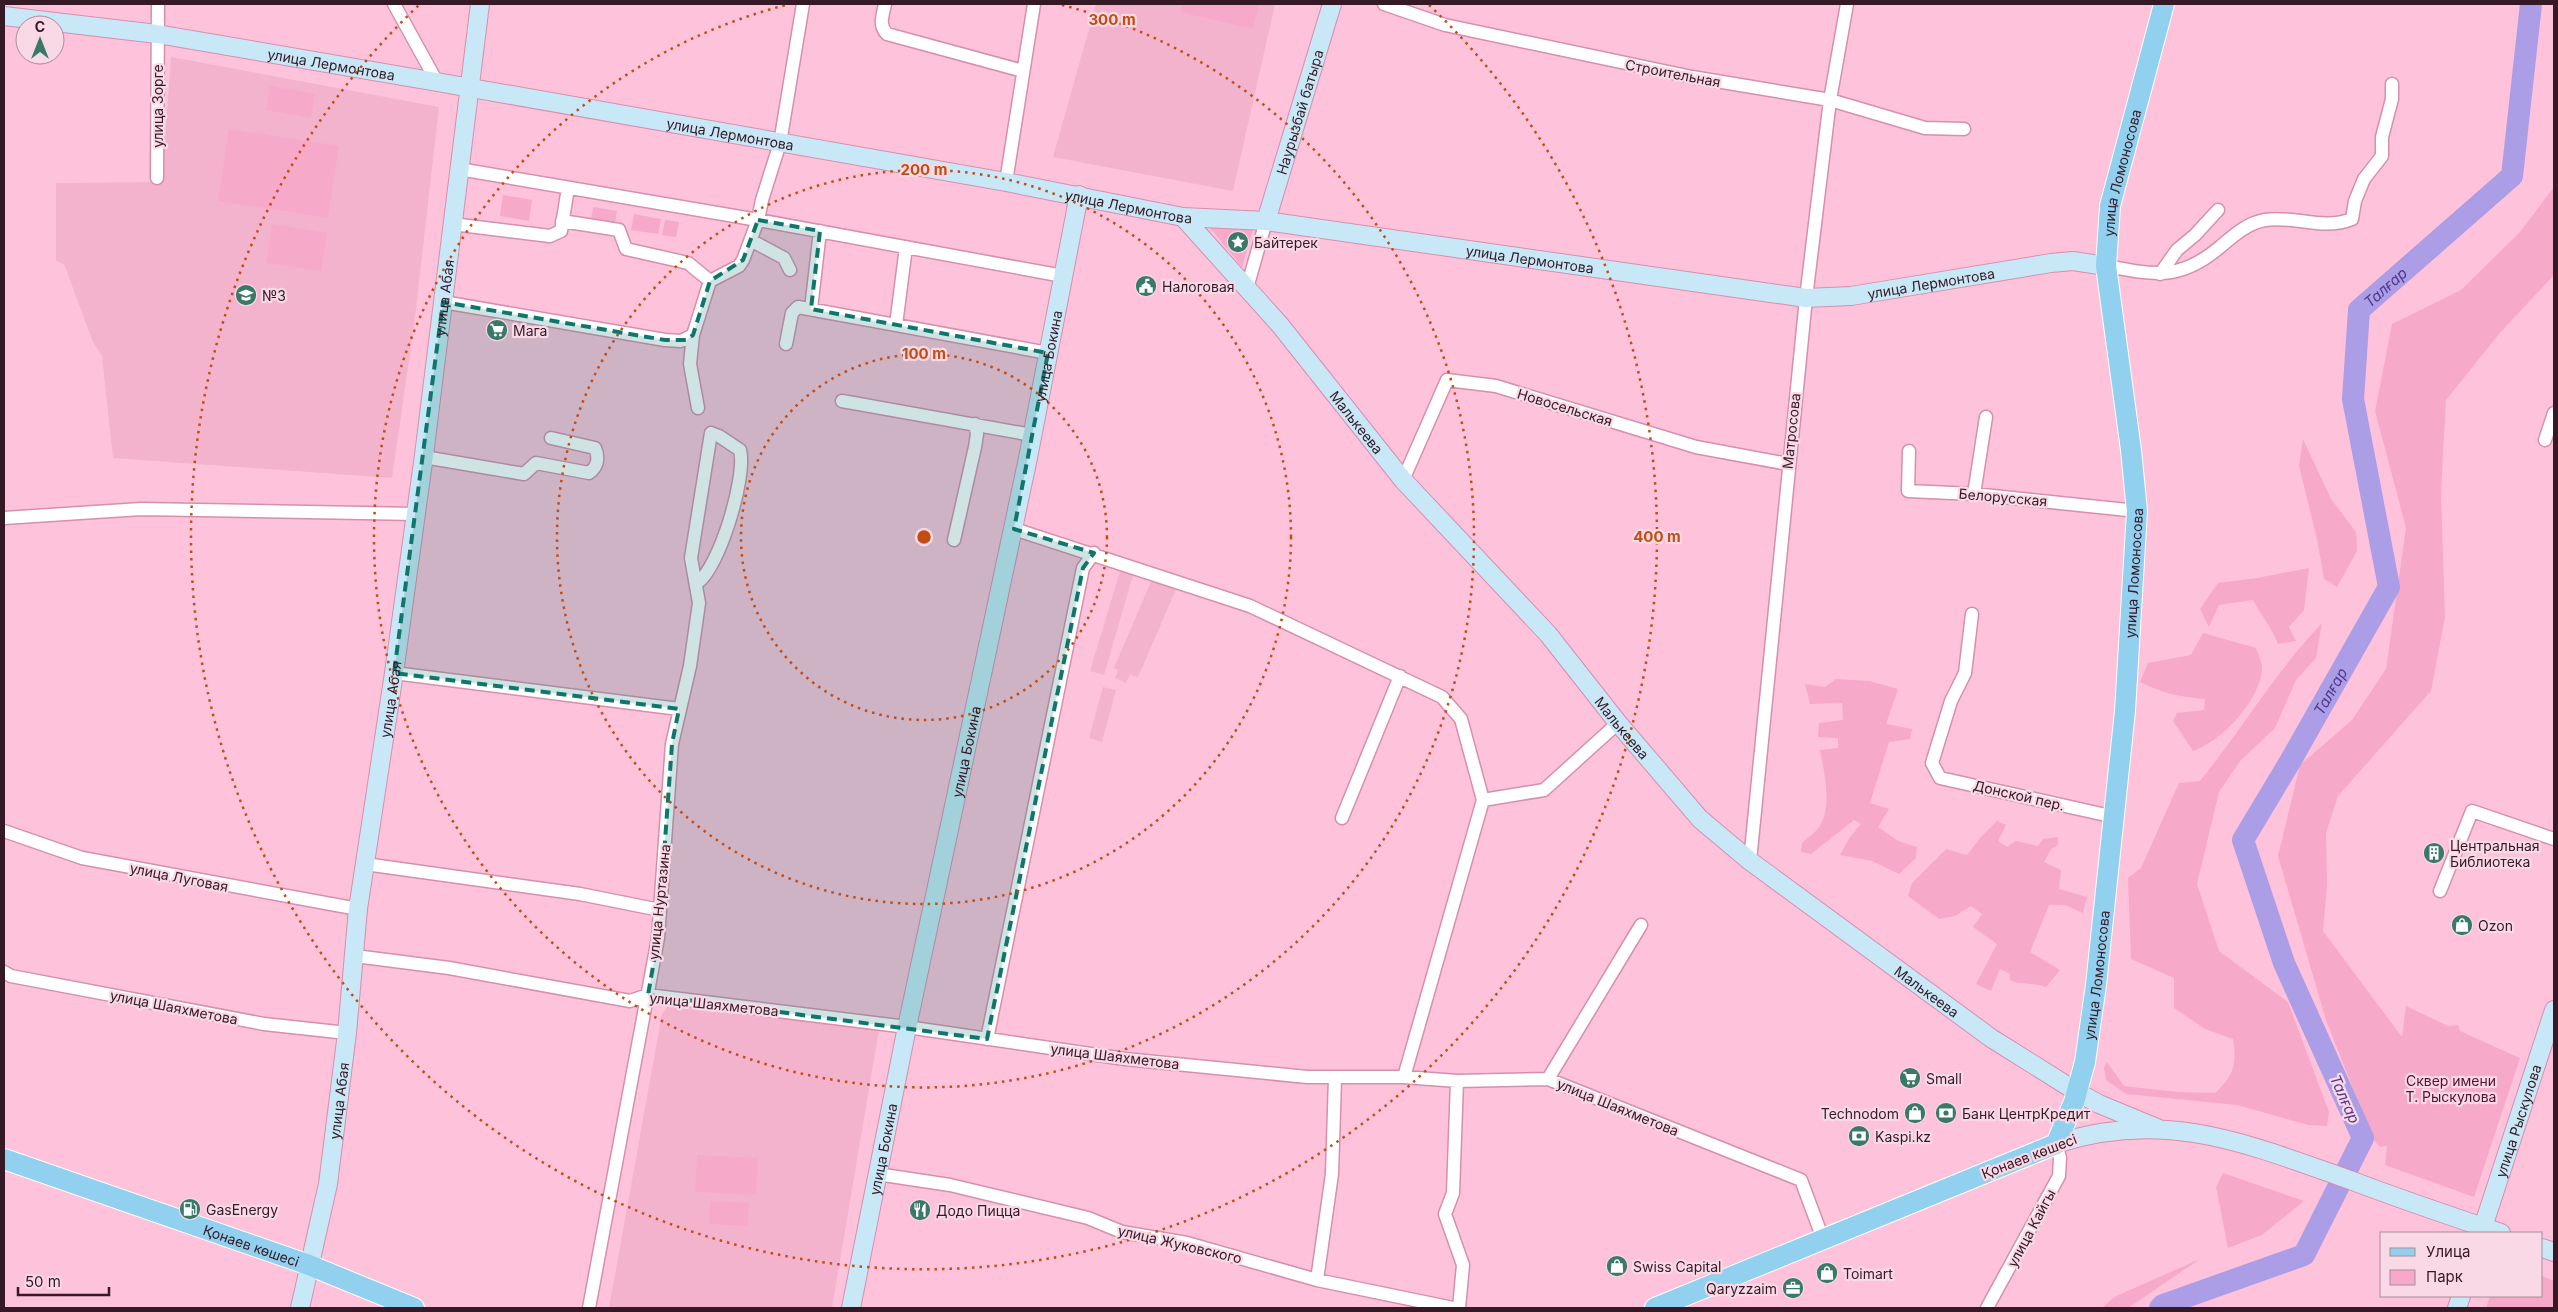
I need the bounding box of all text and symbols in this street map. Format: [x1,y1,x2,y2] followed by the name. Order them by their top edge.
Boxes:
[1088,10,1136,29] text: 300 m
[15,15,65,65] north arrow
[35,18,45,35] text: С
[266,45,396,83] street label: улица Лермонтова
[1272,47,1326,177] street label: Наурызбай батыра
[1624,55,1722,91] street label: Строительная
[149,64,166,148] street label: улица Зорге
[2099,107,2144,237] street label: улица Ломоносова
[665,114,795,153] street label: улица Лермонтова
[901,160,947,179] text: 200 m
[1064,185,1193,226] street label: улица Лермонтова
[1226,230,1250,254] place icon: Байтерек
[1254,234,1318,251] place label: Байтерек
[1465,241,1595,276] street label: улица Лермонтова
[430,258,457,337] street label: улица Абая
[2360,263,2411,311] water label: Талғар
[1866,264,1996,302] street label: улица Лермонтова
[1134,274,1158,298] public building icon: Налоговая
[1162,278,1235,295] place label: Налоговая
[234,283,258,307] school or university icon: №3
[262,287,286,304] place label: №3
[1031,309,1065,404] street label: улица Бокина
[485,318,509,342] supermarket icon: Мага
[513,322,547,339] place label: Мага
[902,344,946,363] text: 100 m
[1515,384,1615,430] street label: Новосельская
[1327,387,1387,457] street label: Малькеева
[1779,392,1803,470] street label: Матросова
[1958,485,2048,509] street label: Белорусская
[2121,507,2146,639] street label: улица Ломоносова
[1633,527,1681,546] text: 400 m
[915,528,933,546] centre of rings
[376,660,404,739] street label: улица Абая
[2309,664,2351,718] water label: Талғар
[1592,693,1653,762] street label: Малькеева
[948,704,984,799] street label: улица Бокина
[1972,776,2066,814] street label: Донской пер.
[2450,837,2540,870] place label: Центральная Библиотека
[2422,841,2446,865] building icon: Центральная Библиотека
[644,843,674,961] street label: улица Нуртазина
[128,859,230,895] street label: улица Луговая
[2080,909,2112,1041] street label: улица Ломоносова
[2450,913,2474,937] shop icon: Ozon
[2478,917,2513,934] place label: Ozon
[1891,962,1963,1020] street label: Малькеева
[109,986,239,1028] street label: улица Шаяхметова
[649,989,779,1019] street label: улица Шаяхметова
[1050,1040,1180,1072] street label: улица Шаяхметова
[325,1061,352,1140] street label: улица Абая
[2491,1062,2544,1180] street label: улица Рыскулова
[1898,1066,1922,1090] supermarket icon: Small
[1926,1070,1962,1087] place label: Small
[2326,1072,2364,1126] water label: Талғар
[2406,1072,2496,1105] park label: Сквер имени Т. Рыскулова
[1555,1075,1681,1139] street label: улица Шаяхметова
[1903,1101,1927,1125] shop icon: Technodom
[1934,1101,1958,1125] bank icon: Банк ЦентрКредит
[865,1102,900,1197] street label: улица Бокина
[1821,1105,1899,1122] place label: Technodom
[1962,1105,2091,1122] place label: Банк ЦентрКредит
[1847,1124,1871,1148] bank icon: Kaspi.kz
[1875,1128,1931,1145] place label: Kaspi.kz
[1979,1130,2079,1182] street label: Қонаев көшесі
[2003,1186,2059,1270] street label: улица Кайгы
[178,1197,202,1221] fuel station icon: GasEnergy
[908,1198,932,1222] restaurant icon: Додо Пицца
[206,1201,278,1218] place label: GasEnergy
[936,1202,1020,1219] place label: Додо Пицца
[201,1220,302,1270] street label: Қонаев көшесі
[1116,1221,1244,1267] street label: улица Жуковского
[2380,1232,2543,1297] legend
[2426,1242,2470,1261] text: Улица
[1605,1254,1629,1278] shop icon: Swiss Capital
[1633,1258,1722,1275] place label: Swiss Capital
[1815,1261,1839,1285] shop icon: Toimart
[18,1264,109,1296] scale bar
[1843,1265,1893,1282] place label: Toimart
[2426,1267,2463,1286] text: Парк
[25,1272,61,1291] text: 50 m
[1781,1276,1805,1300] office icon: Qaryzzaim
[1706,1280,1777,1297] place label: Qaryzzaim

